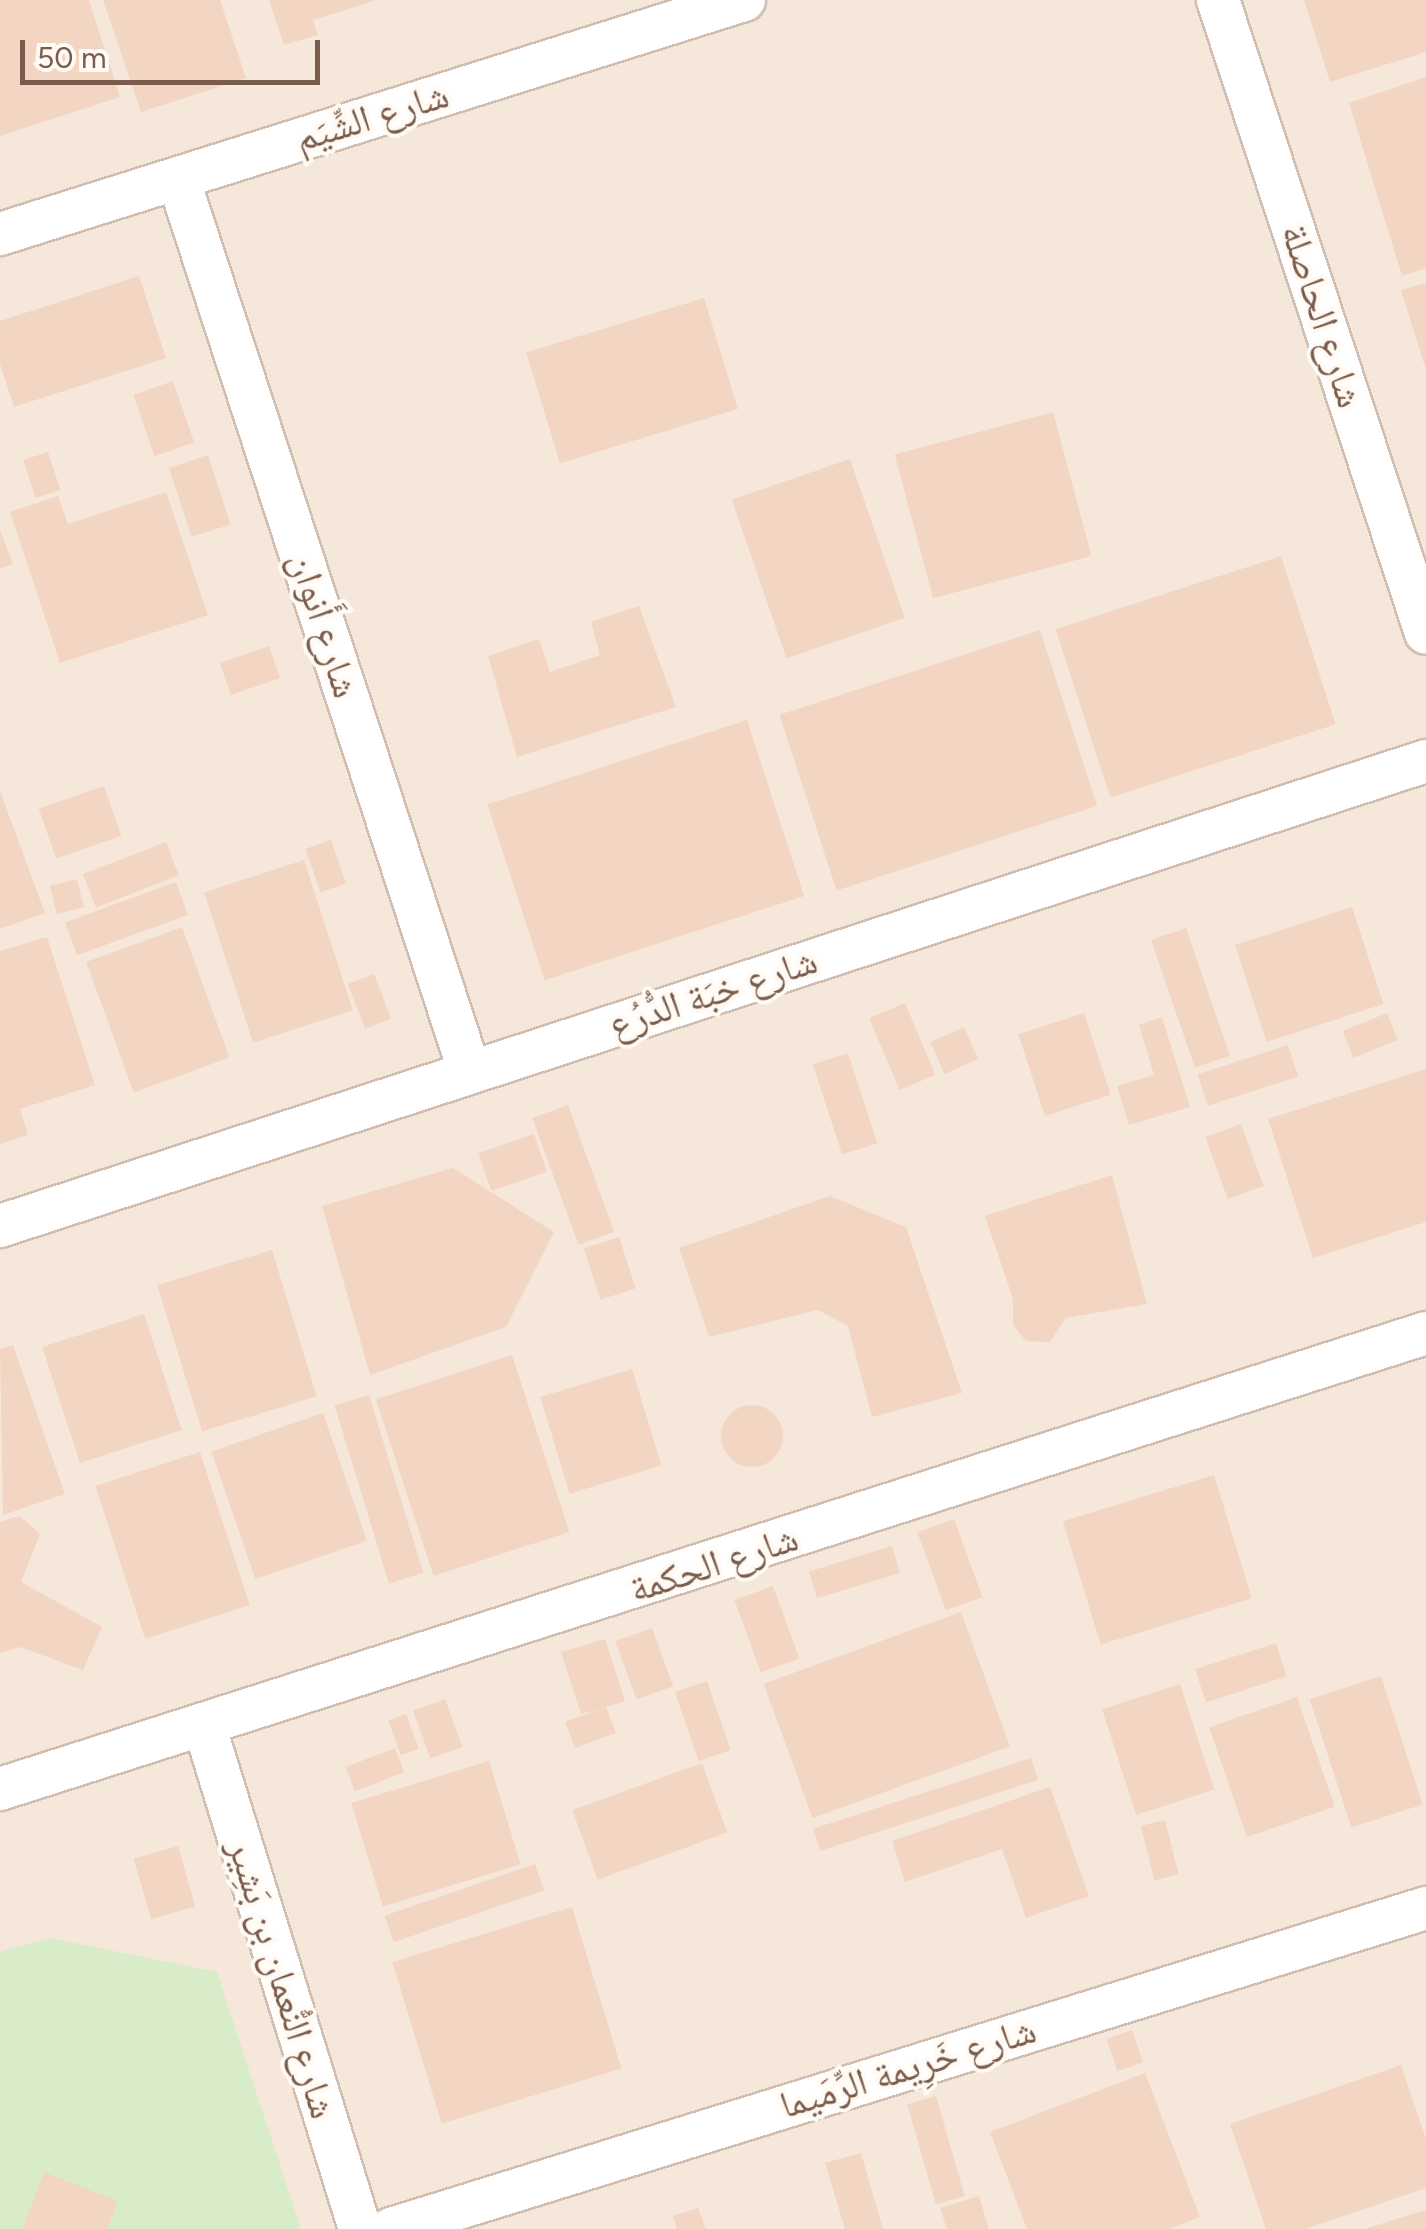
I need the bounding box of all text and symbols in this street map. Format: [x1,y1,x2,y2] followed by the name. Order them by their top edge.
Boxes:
[25,20,325,82] scale bar
[37,39,106,76] text: 50 m
[290,72,454,162] street label: شارع الشِّيَم
[1271,219,1373,413] street label: شارع الحاصلة
[279,547,369,703] street label: شارع أَنوان
[603,938,823,1048] street label: شارع خبَة الدُّرُع
[624,1515,804,1613] street label: شارع الحكمة
[218,1834,346,2124] street label: شارع النُّعمان بن بَشِير
[775,2007,1041,2129] street label: شارع خَرِيمة الرِّمَيما

